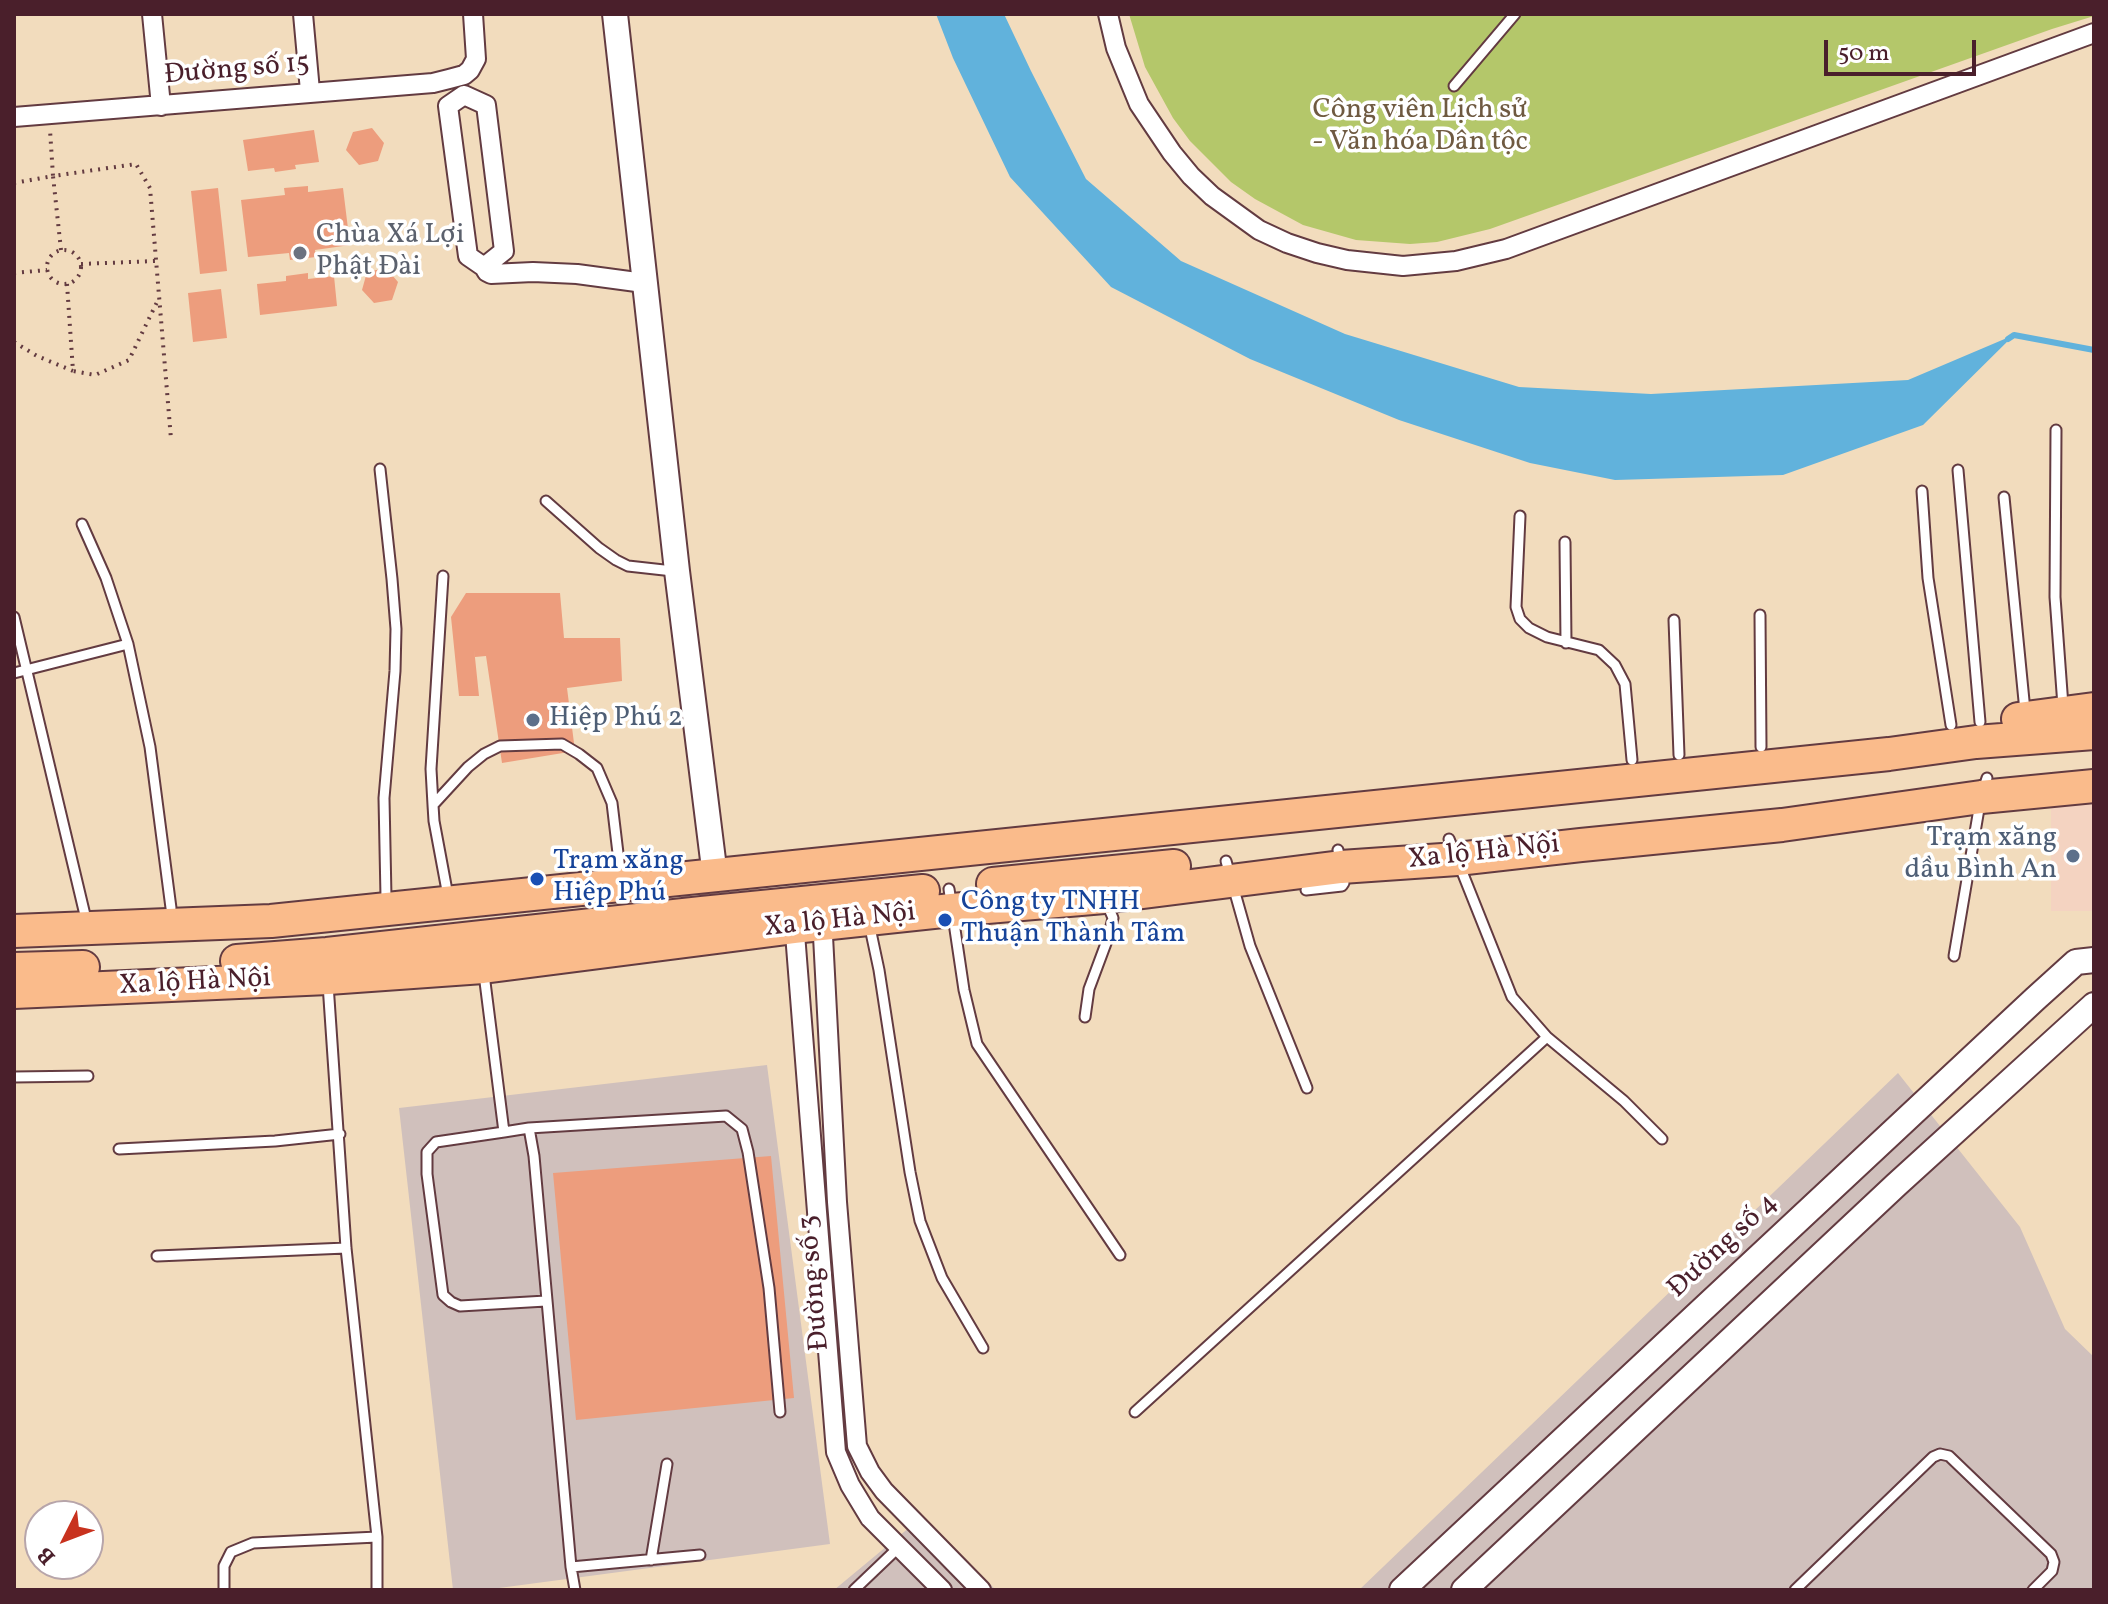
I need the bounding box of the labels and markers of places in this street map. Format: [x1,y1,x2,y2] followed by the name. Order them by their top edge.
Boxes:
[316,220,464,286] place label: Chùa Xá Lợi Phật Đài
[291,244,309,262] marker: Chùa Xá Lợi Phật Đài
[549,703,683,737] place label: Hiệp Phú 2
[524,711,542,729] marker: Hiệp Phú 2
[1905,823,2057,889] place label: Trạm xăng dầu Bình An
[553,846,684,912] place label: Trạm xăng Hiệp Phú
[2064,847,2082,865] marker: Trạm xăng dầu Bình An
[528,870,546,888] marker: Trạm xăng Hiệp Phú
[961,887,1185,953] place label: Công ty TNHH Thuận Thành Tâm
[936,911,954,929] marker: Công ty TNHH Thuận Thành Tâm

